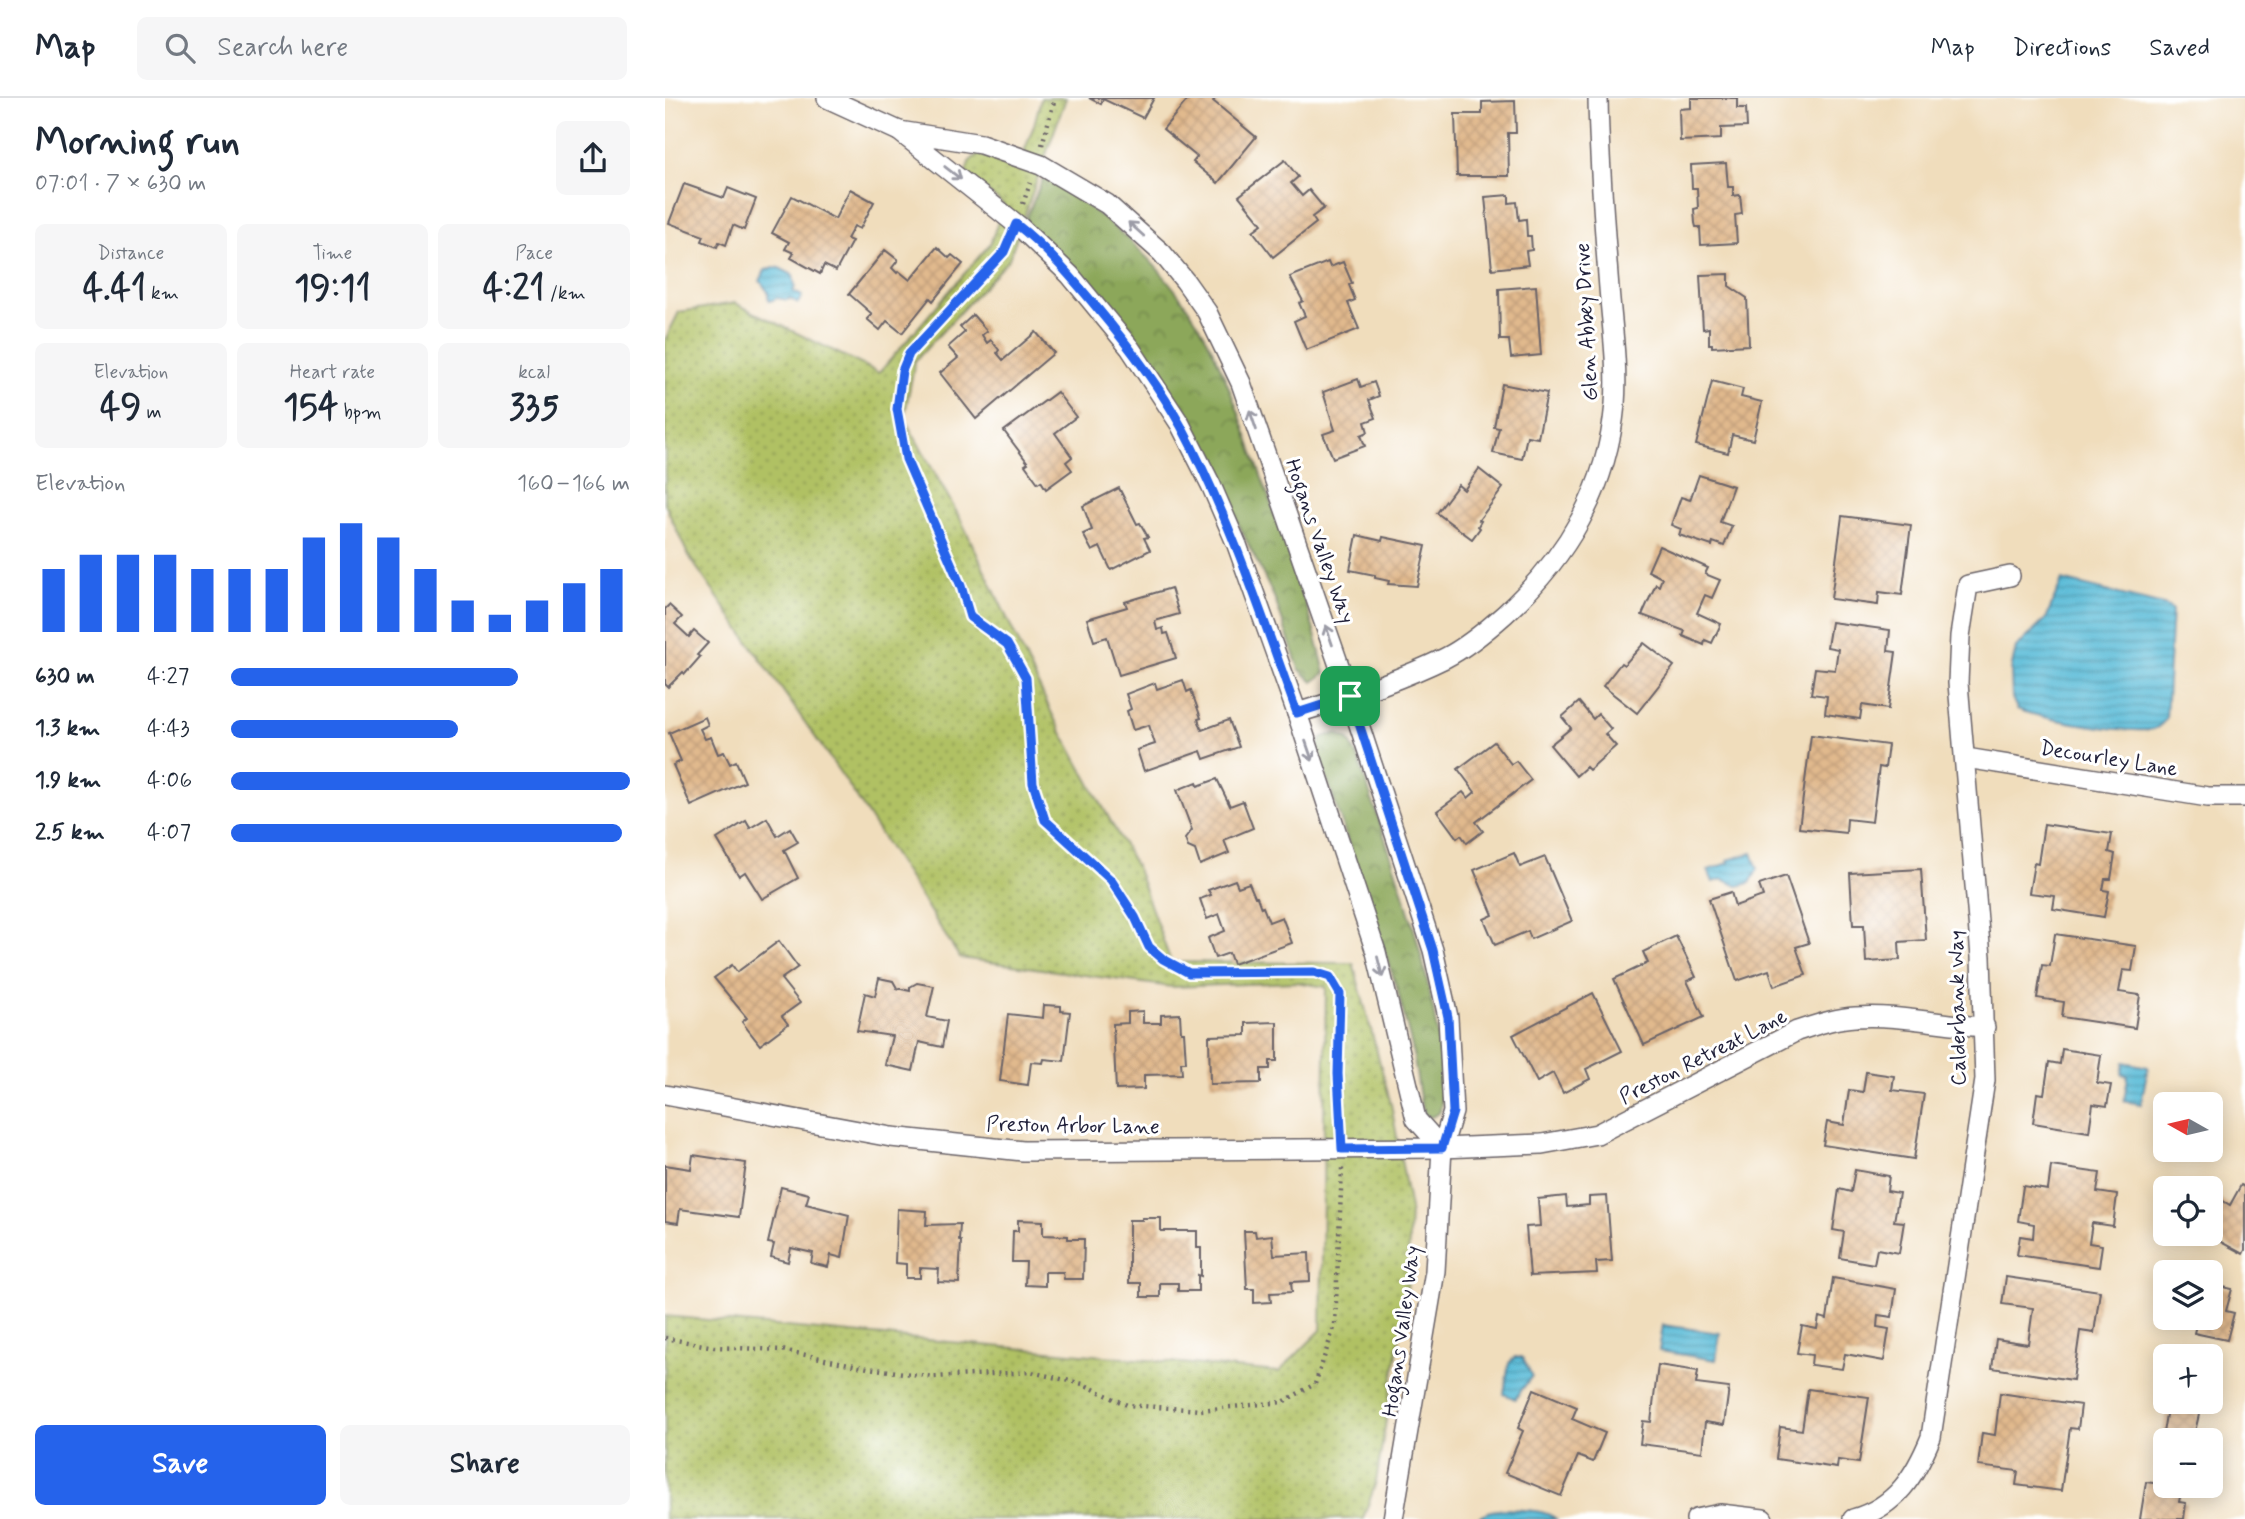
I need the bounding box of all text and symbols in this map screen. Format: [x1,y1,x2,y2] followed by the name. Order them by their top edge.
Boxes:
[137,17,627,80] search box
[35,26,95,70] text: Map
[161,29,199,67] icon: search
[217,31,348,65] text: Search here
[1931,33,1975,64] text: Map
[2013,33,2111,64] text: Directions
[2149,33,2210,64] text: Saved
[35,118,240,167] text: Morning run
[556,121,630,195] button: share
[943,166,961,181] one-way arrow
[35,169,206,199] text: 07:01 · 7 × 630 m
[1128,220,1145,237] one-way arrow
[97,241,164,266] text: Distance
[313,241,352,266] text: Time
[515,241,553,266] text: Pace
[1569,242,1605,402] street label: Glen Abbey Drive
[83,266,146,312] text: 4.41
[294,266,371,312] text: 19:11
[483,266,545,312] text: 4:21
[146,281,179,306] text: km
[545,281,586,306] text: /km
[93,360,168,385] text: Elevation
[290,360,375,385] text: Heart rate
[518,360,550,385] text: kcal
[100,385,141,431] text: 49
[283,385,338,431] text: 154
[509,385,559,431] text: 335
[141,400,162,425] text: m
[338,400,382,425] text: bpm
[1246,409,1258,431] one-way arrow
[1276,455,1360,628] street label: Hogans Valley Way
[35,469,126,499] text: Elevation
[517,469,630,499] text: 160–166 m
[1322,624,1334,646] one-way arrow
[35,662,95,692] text: 630 m
[147,662,189,692] text: 4:27
[1320,666,1380,726] pin
[1331,677,1369,715] icon: arrive
[35,714,100,744] text: 1.3 km
[147,714,190,744] text: 4:43
[2038,734,2180,784] street label: Decourley Lane
[1303,740,1316,762] one-way arrow
[35,766,101,796] text: 1.9 km
[147,766,192,796] text: 4:06
[35,818,105,848] text: 2.5 km
[147,818,191,848] text: 4:07
[1943,930,1973,1086] street label: Calderbank Way
[1374,955,1387,978] one-way arrow
[1615,1002,1792,1111] street label: Preston Retreat Lane
[2153,1092,2223,1162] north arrow
[2153,1092,2223,1498] map controls
[986,1110,1160,1142] street label: Preston Arbor Lane
[2153,1176,2223,1246] button: locate
[1376,1244,1430,1419] street label: Hogans Valley Way
[2153,1260,2223,1330] button: layers
[2153,1344,2223,1414] button: +
[35,1425,326,1505] button: Save
[340,1425,630,1505] button: Share
[2153,1428,2223,1498] button: −

